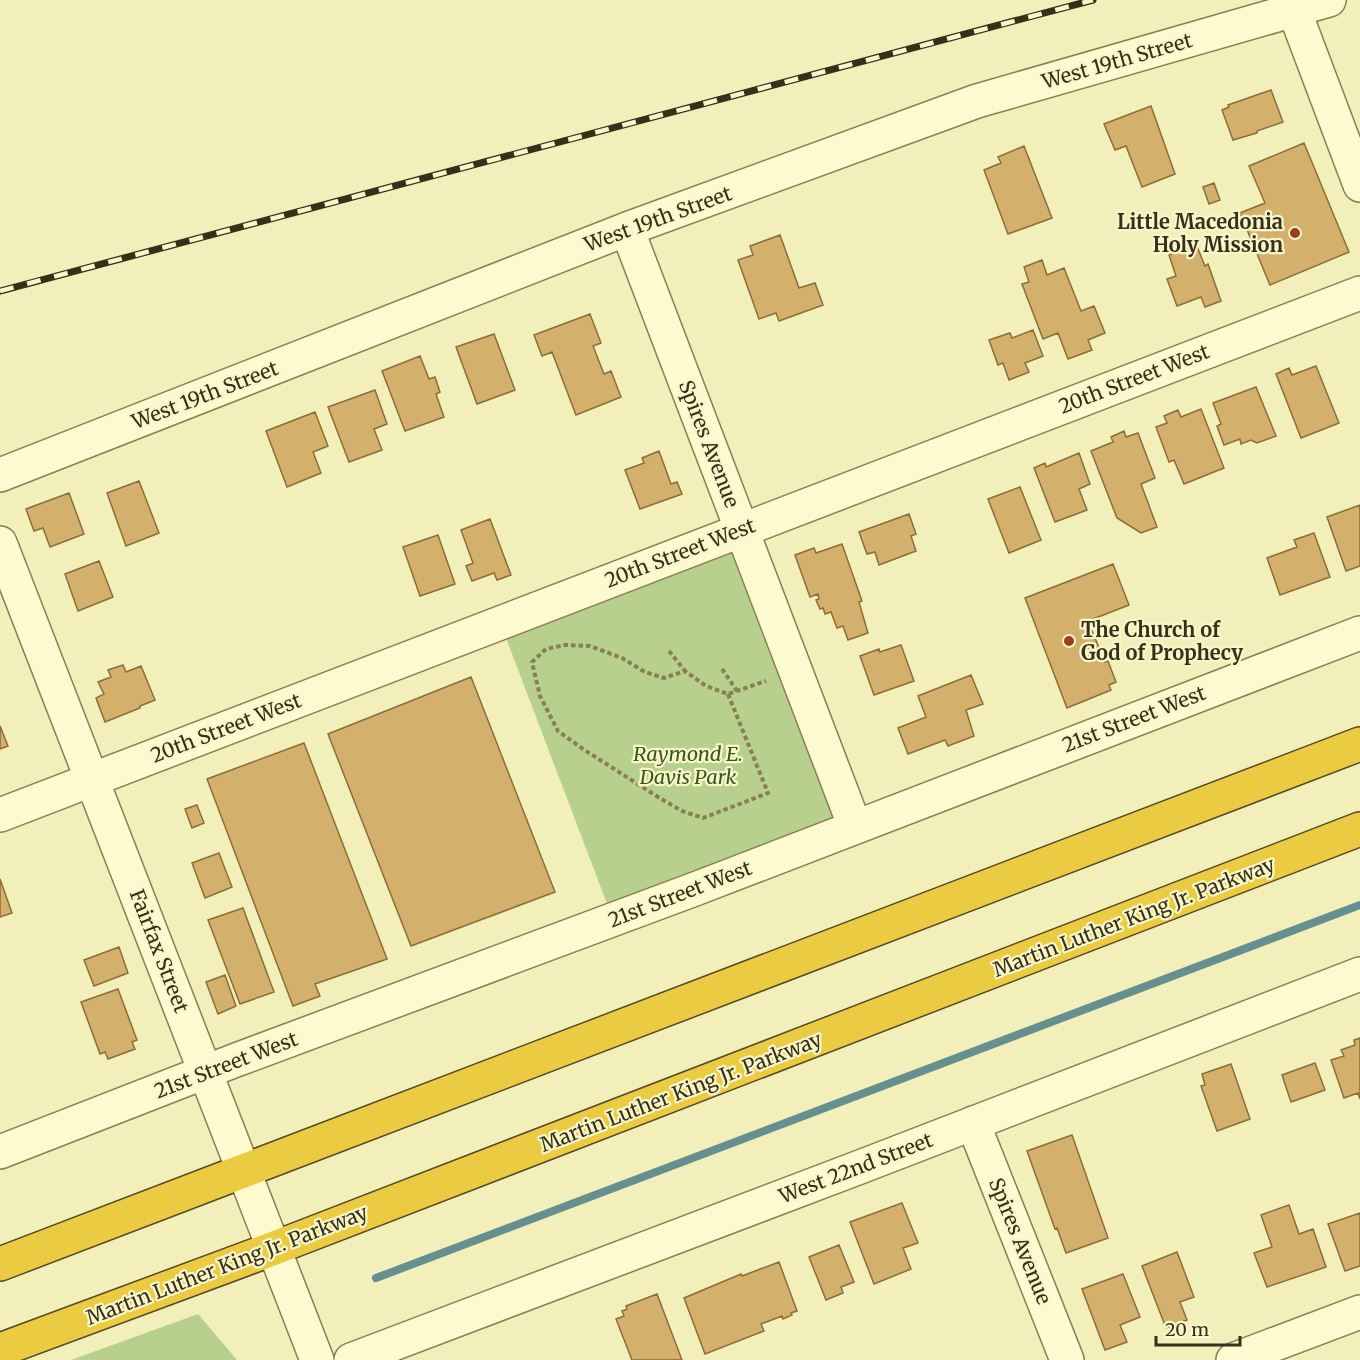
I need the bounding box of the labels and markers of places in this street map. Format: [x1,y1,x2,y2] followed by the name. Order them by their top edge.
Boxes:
[1117,209,1283,257] place label: Little Macedonia Holy Mission
[1288,226,1302,240] marker: Little Macedonia Holy Mission
[1081,617,1243,665] place label: The Church of God of Prophecy
[1062,634,1076,648] marker: The Church of God of Prophecy

